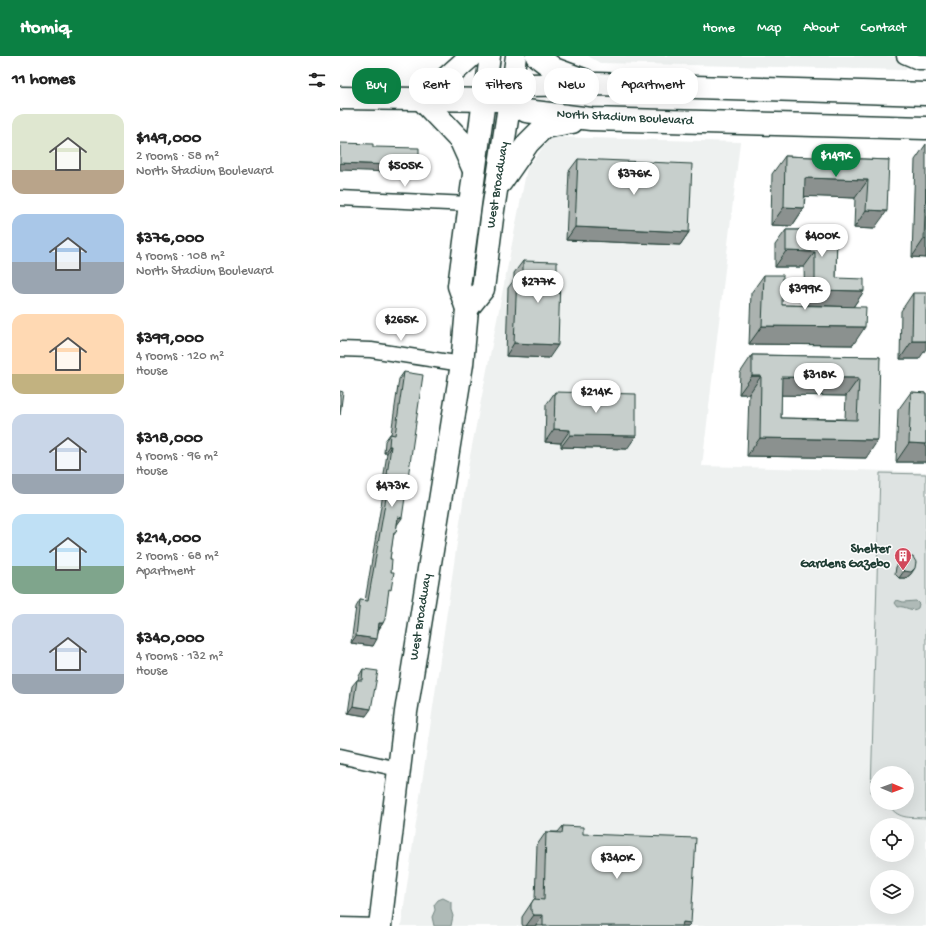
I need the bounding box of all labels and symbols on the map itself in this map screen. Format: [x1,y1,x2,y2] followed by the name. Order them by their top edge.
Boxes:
[556,107,695,129] street label: North Stadium Boulevard
[484,140,512,229] street label: West Broadway
[808,144,864,178] pin: $149K
[377,154,433,188] pin: $505K
[606,162,662,196] pin: $376K
[794,224,850,258] pin: $400K
[510,270,566,304] pin: $277K
[777,277,833,311] pin: $399K
[373,308,429,342] pin: $265K
[791,363,847,397] pin: $318K
[568,380,624,414] pin: $214K
[364,474,420,508] pin: $473K
[800,542,891,572] place label: Shelter Gardens Gazebo
[893,546,913,571] building icon: Shelter Gardens Gazebo
[407,572,435,661] street label: West Broadway
[870,766,914,810] north arrow
[589,846,645,880] pin: $340K

